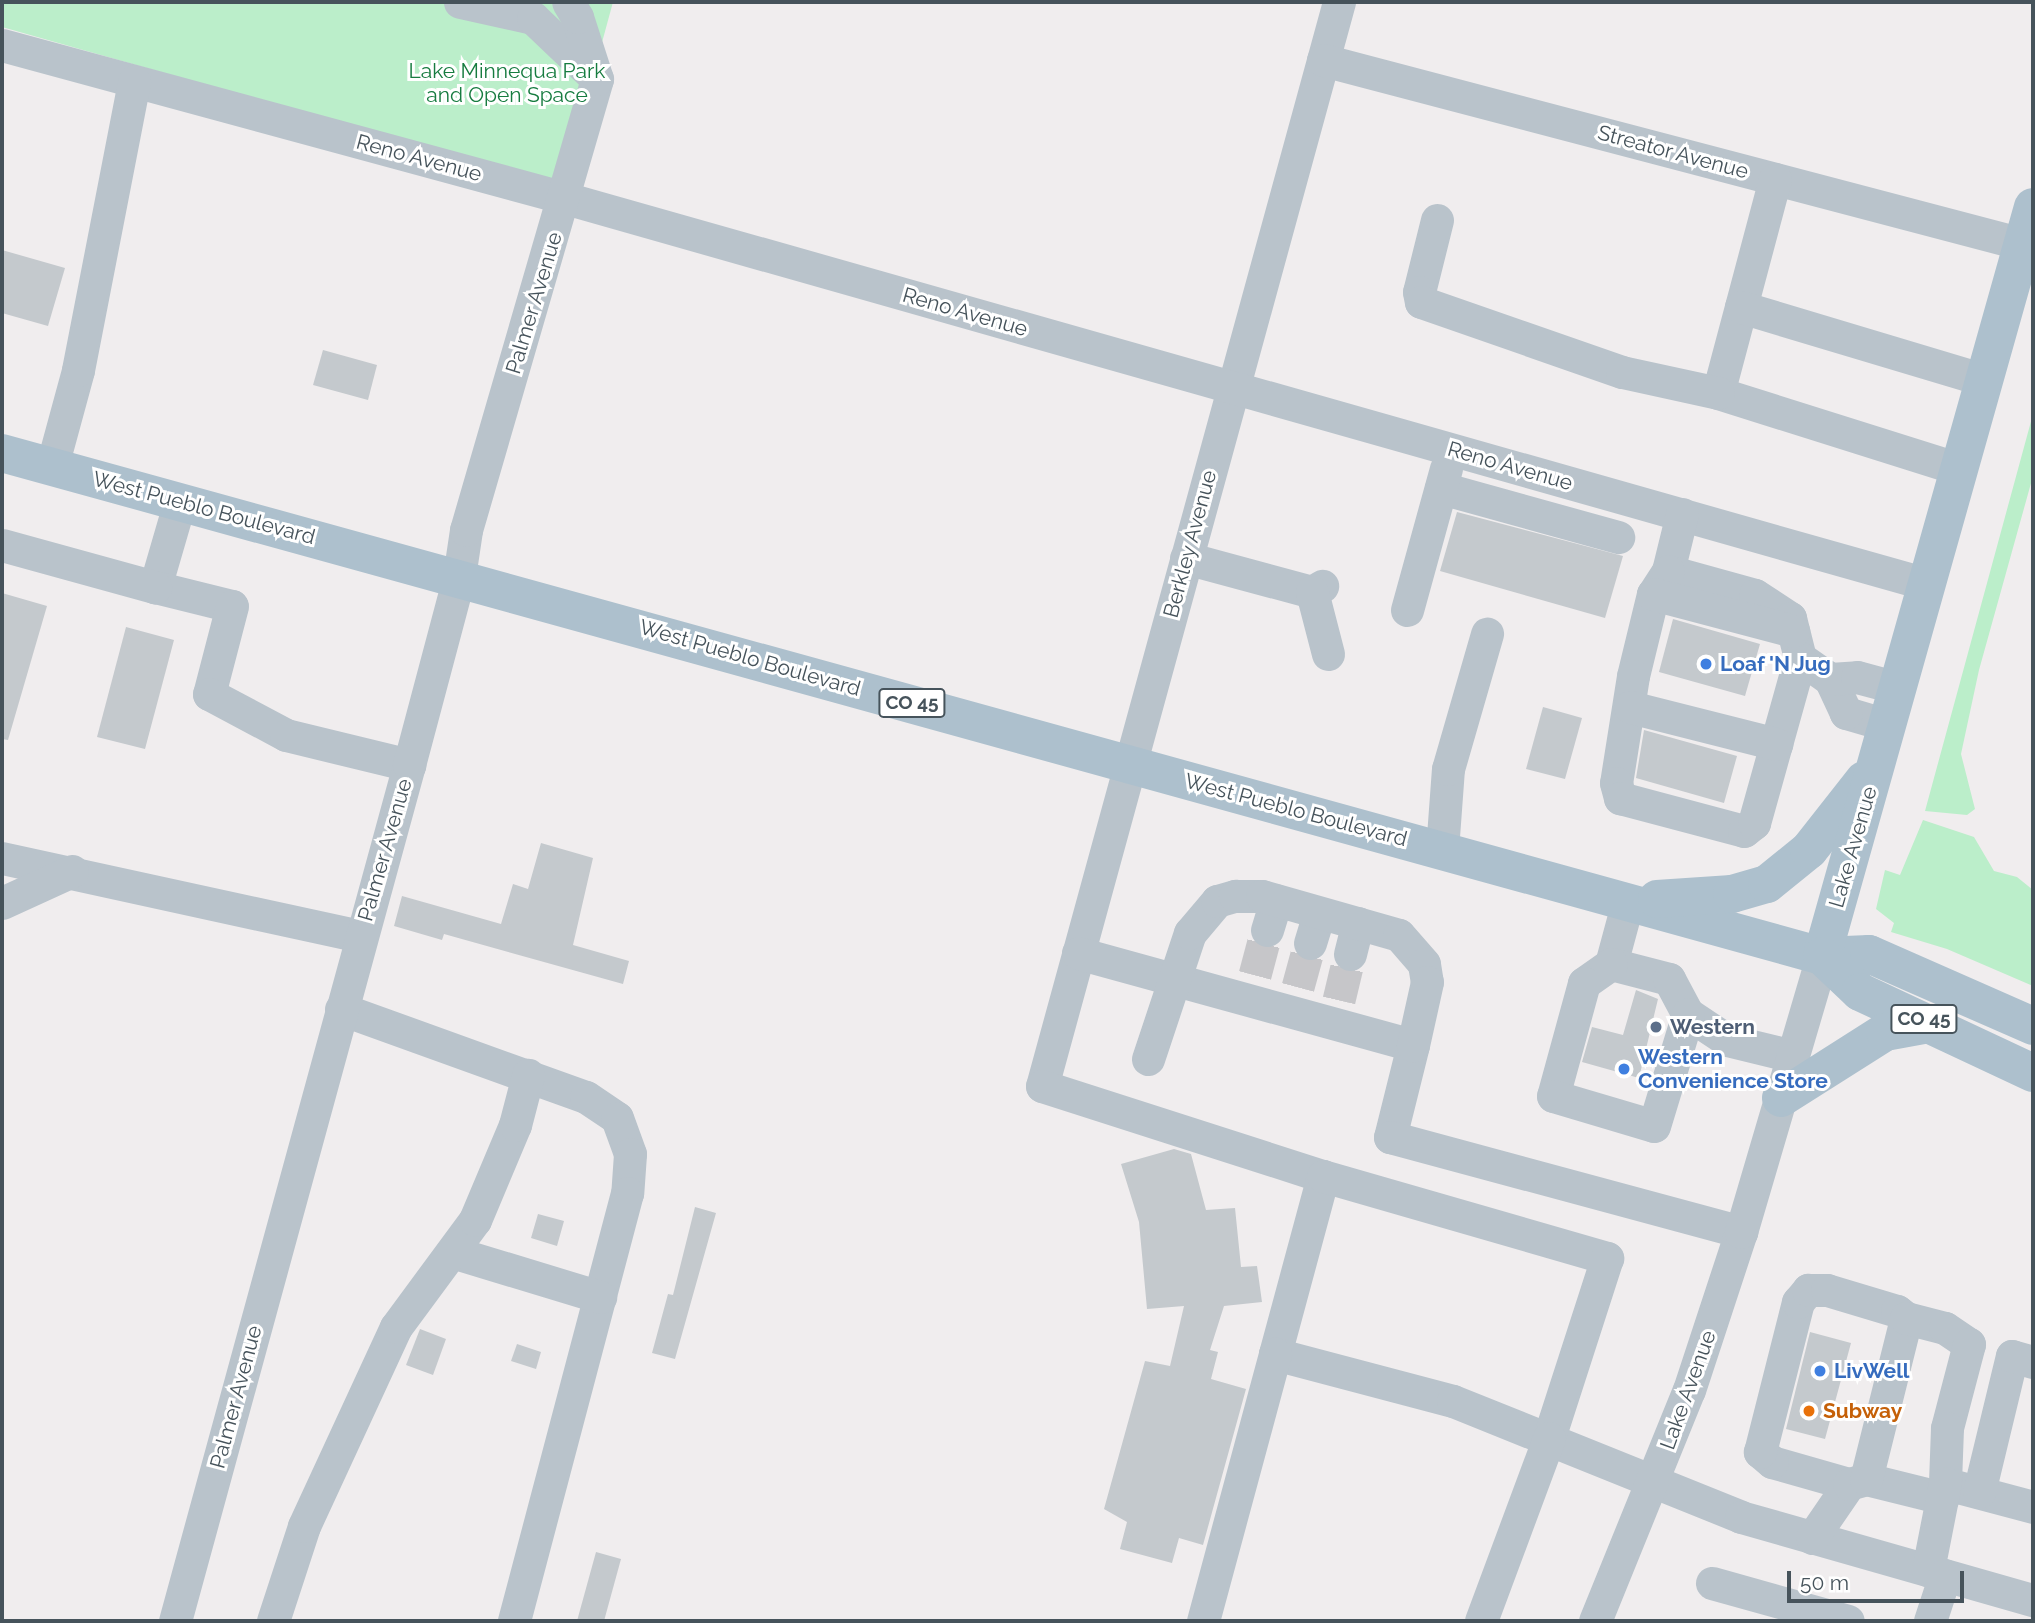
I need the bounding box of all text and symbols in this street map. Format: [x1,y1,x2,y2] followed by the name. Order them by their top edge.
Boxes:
[409,58,605,108] park label: Lake Minnequa Park and Open Space
[1594,120,1752,184] street label: Streator Avenue
[353,129,485,187] street label: Reno Avenue
[500,228,568,378] street label: Palmer Avenue
[899,282,1031,342] street label: Reno Avenue
[1444,436,1576,496] street label: Reno Avenue
[90,466,318,550] street label: West Pueblo Boulevard
[1158,467,1222,621] street label: Berkley Avenue
[636,614,864,702] street label: West Pueblo Boulevard
[1720,651,1832,677] place label: Loaf 'N Jug
[1698,656,1714,672] marker: Loaf 'N Jug
[877,688,947,718] road number: CO 45
[1182,768,1410,852] street label: West Pueblo Boulevard
[352,775,418,925] street label: Palmer Avenue
[1824,783,1882,911] street label: Lake Avenue
[1889,1004,1959,1035] road number: CO 45
[1670,1014,1755,1040] place label: Western
[1648,1019,1664,1035] marker: Western
[1638,1044,1828,1094] place label: Western Convenience Store
[1616,1061,1632,1077] marker: Western Convenience Store
[205,1322,267,1472] street label: Palmer Avenue
[1655,1327,1721,1453] street label: Lake Avenue
[1834,1358,1909,1384] place label: LivWell
[1812,1363,1828,1379] marker: LivWell
[1823,1398,1902,1424] place label: Subway
[1801,1403,1817,1419] marker: Subway
[1790,1556,1967,1600] scale bar
[1800,1570,1849,1595] text: 50 m

